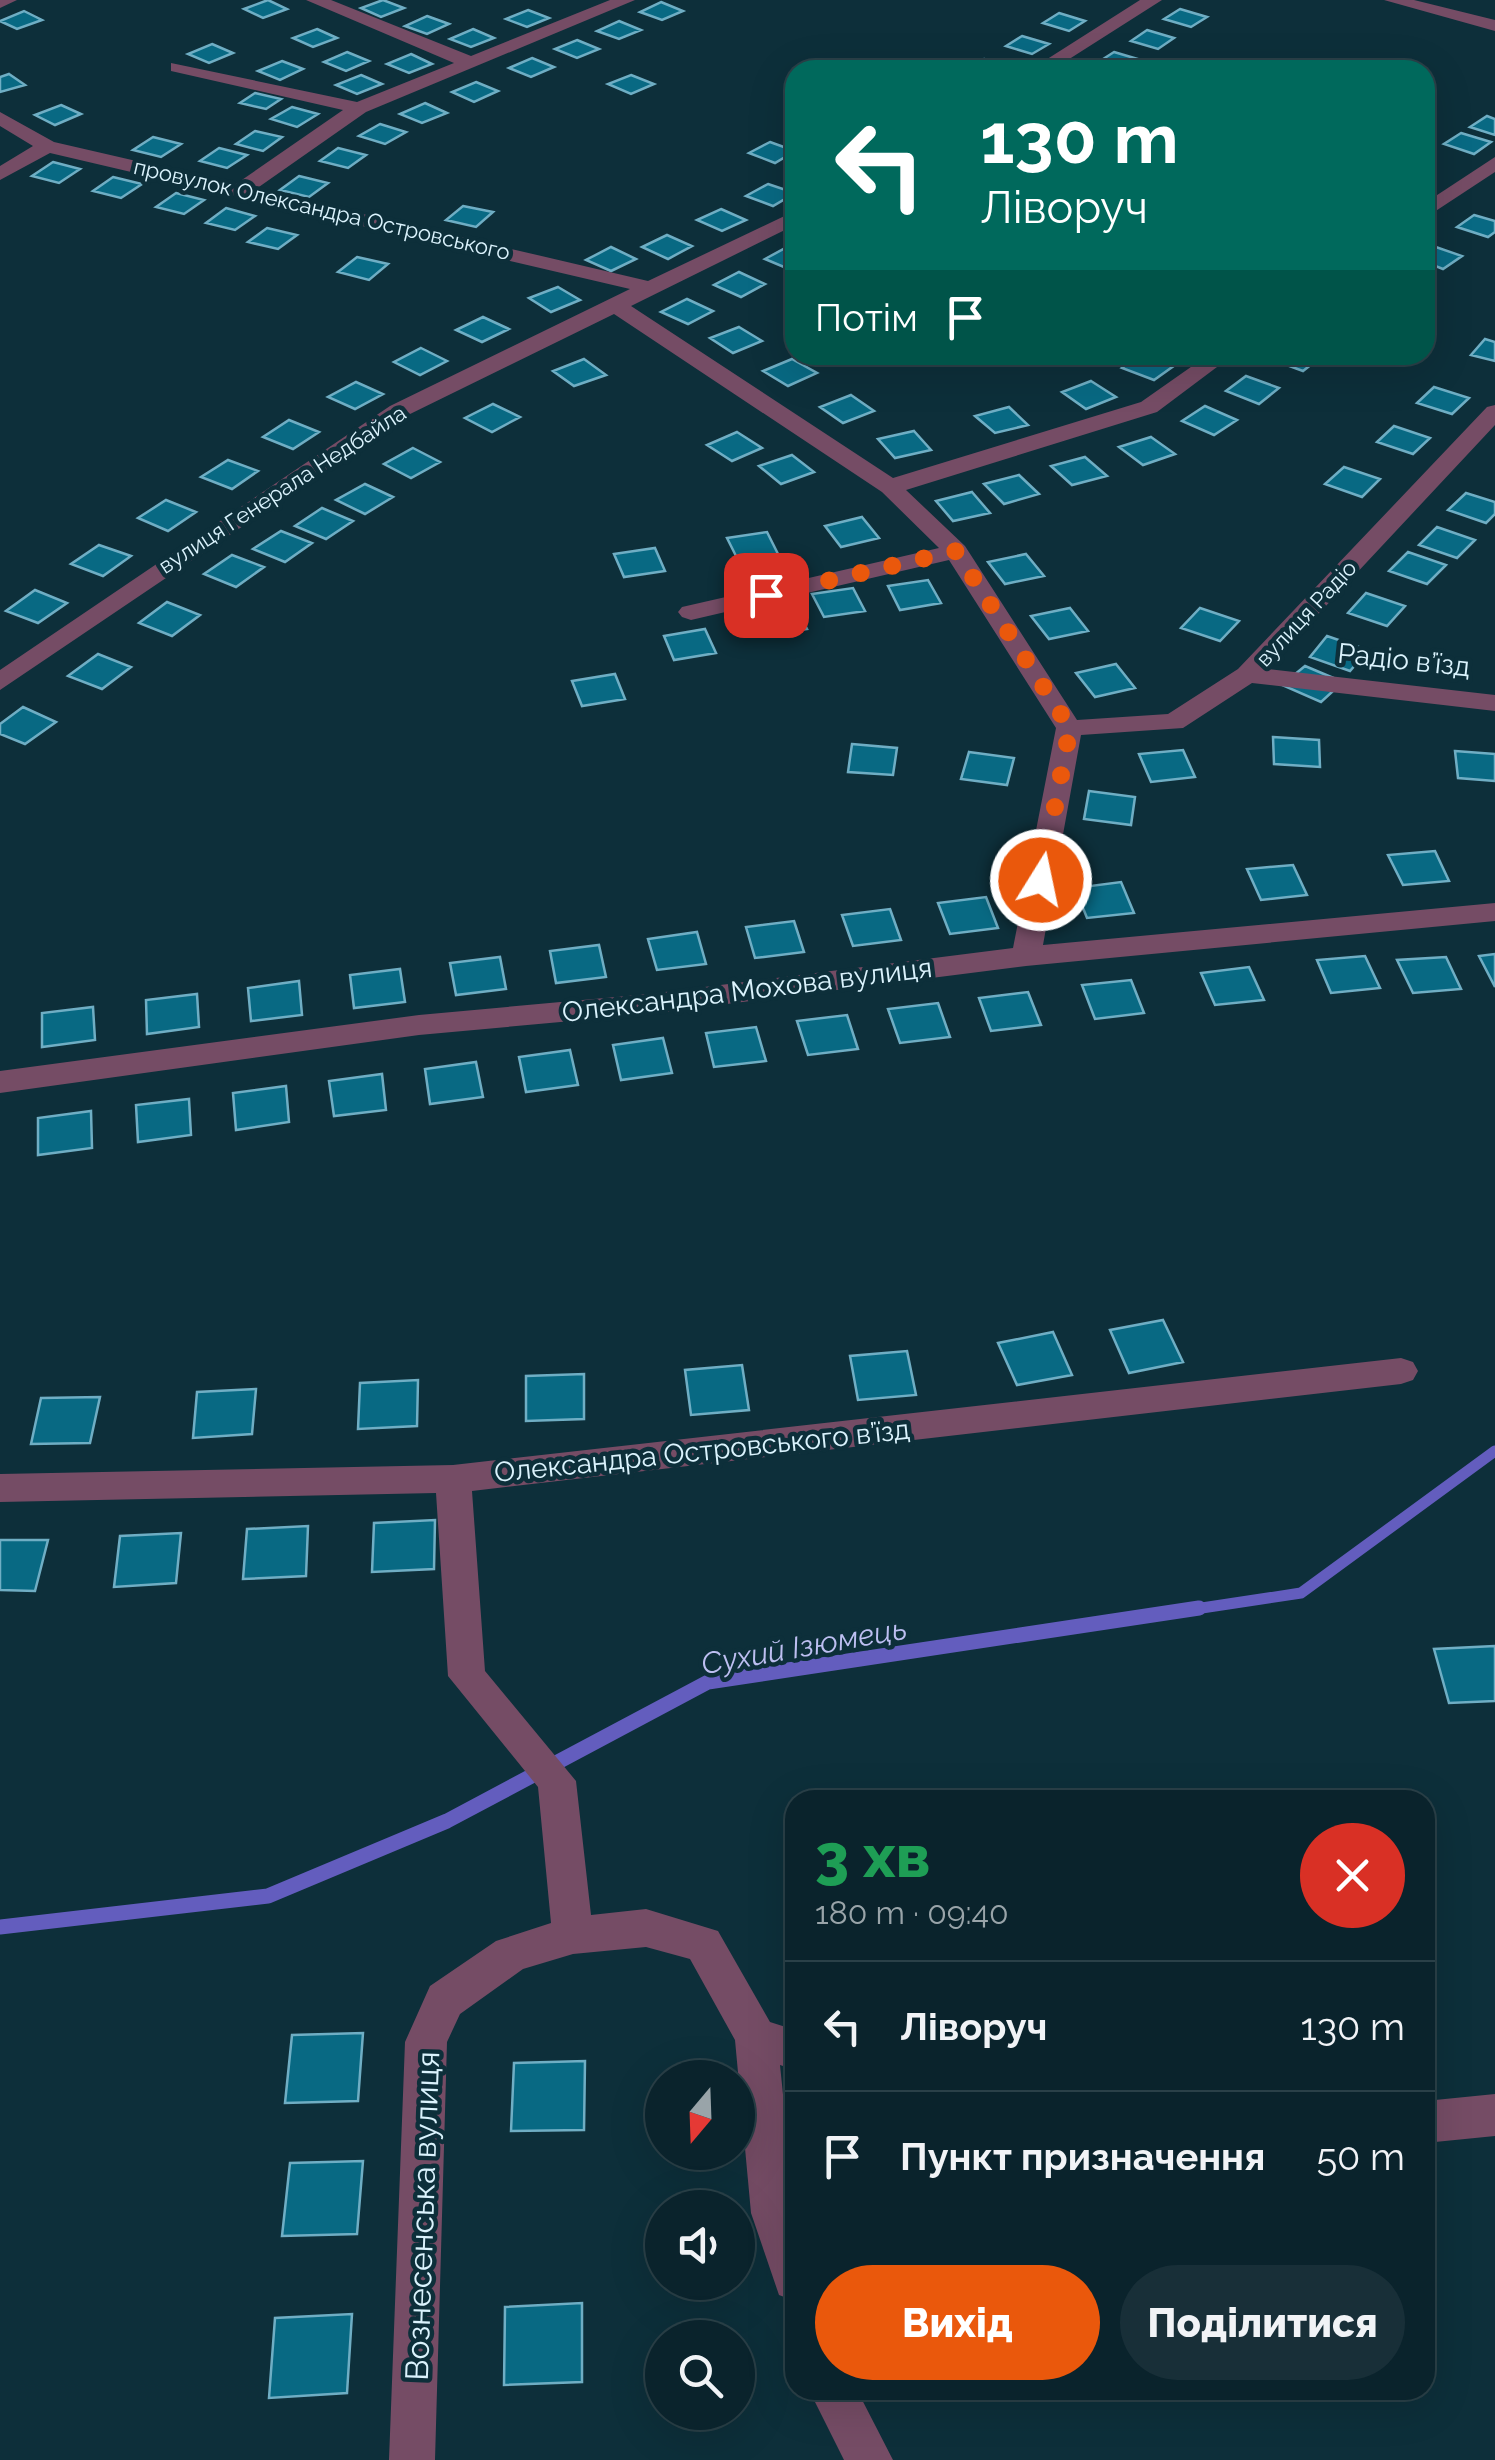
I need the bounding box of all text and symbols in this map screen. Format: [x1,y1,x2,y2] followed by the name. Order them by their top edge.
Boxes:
[980,97,1179,179] text: 130 m
[815,100,945,230] icon: left
[131,153,513,265] street label: провулок Олександра Островського
[980,181,1148,234] text: Ліворуч
[938,290,993,345] icon: arrive
[815,295,918,340] text: Потім
[154,399,410,579] street label: вулиця Генерала Недбайла
[724,553,809,638] pin
[1250,555,1362,671] street label: вулиця Радіо
[739,568,794,623] icon: arrive
[1336,637,1472,683] street label: Радіо в’їзд
[989,828,1093,932] position arrow
[560,951,934,1029] street label: Олександра Мохова вулиця
[493,1413,911,1489] street label: Олександра Островського в’їзд
[698,1611,910,1681] water label: Сухий Ізюмець
[815,1821,930,1891] text: 3 хв
[1300,1823,1405,1928] button: close
[815,1894,1009,1931] text: 180 m · 09:40
[815,1999,870,2054] icon: left
[900,2004,1047,2049] text: Ліворуч
[1301,2004,1405,2049] text: 130 m
[398,2051,446,2381] street label: Вознесенська вулиця
[645,2060,755,2170] north arrow
[645,2060,755,2430] map controls
[815,2129,870,2184] icon: arrive
[900,2134,1265,2179] text: Пункт призначення
[1316,2134,1405,2179] text: 50 m
[645,2190,755,2300] button: sound
[815,2265,1100,2380] button: Вихід
[1120,2265,1405,2380] button: Поділитися
[645,2320,755,2430] button: search

